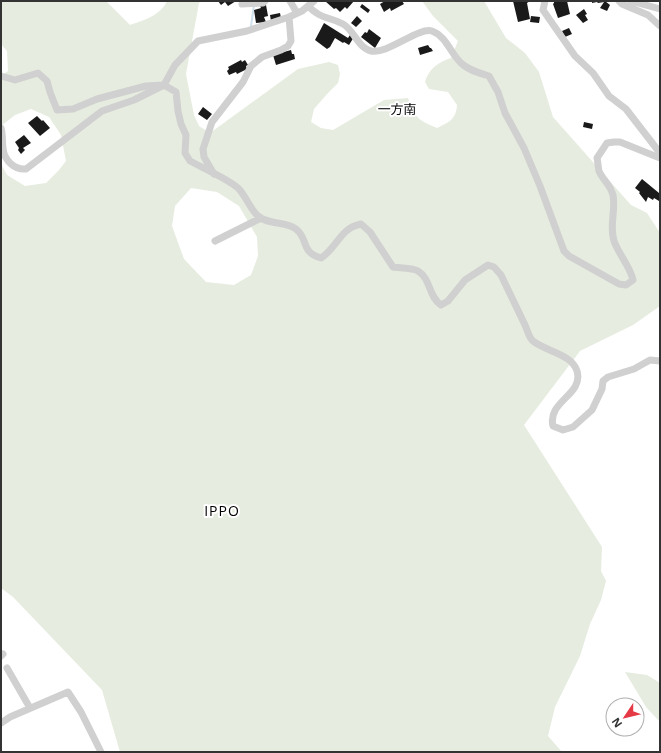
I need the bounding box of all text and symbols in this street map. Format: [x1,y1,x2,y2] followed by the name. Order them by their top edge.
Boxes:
[377,100,417,118] district label: 一方南
[204,501,240,520] district label: IPPO
[605,697,645,737] north arrow
[608,715,625,731] text: N

